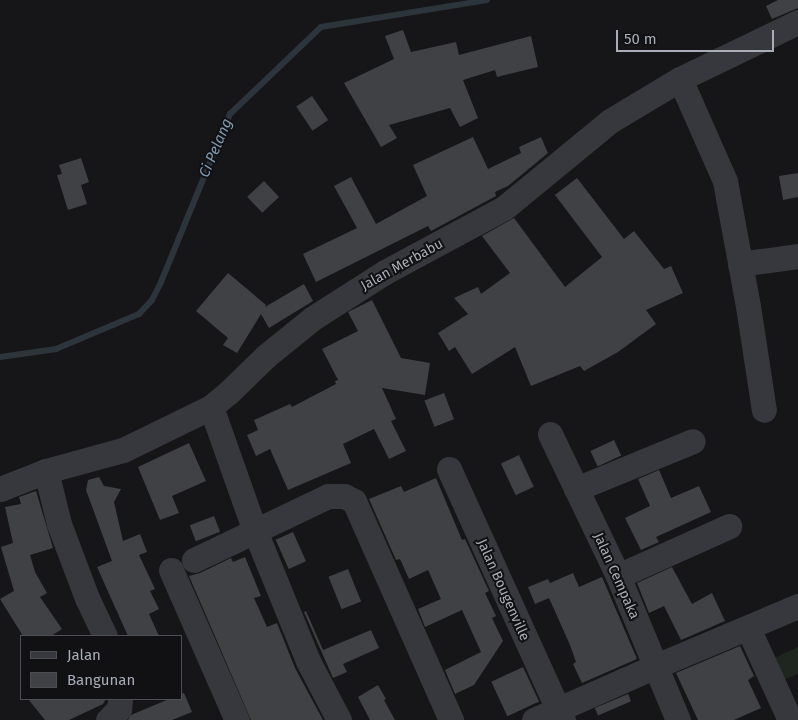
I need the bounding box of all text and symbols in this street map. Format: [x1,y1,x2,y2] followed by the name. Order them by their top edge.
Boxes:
[618,20,776,52] scale bar
[624,30,657,48] text: 50 m
[196,116,236,180] water label: Ci Pelang
[358,235,446,295] street label: Jalan Merbabu
[589,530,643,622] street label: Jalan Cempaka
[473,537,533,643] street label: Jalan Bougenville
[20,635,182,700] legend
[67,646,101,664] text: Jalan
[67,671,135,689] text: Bangunan

